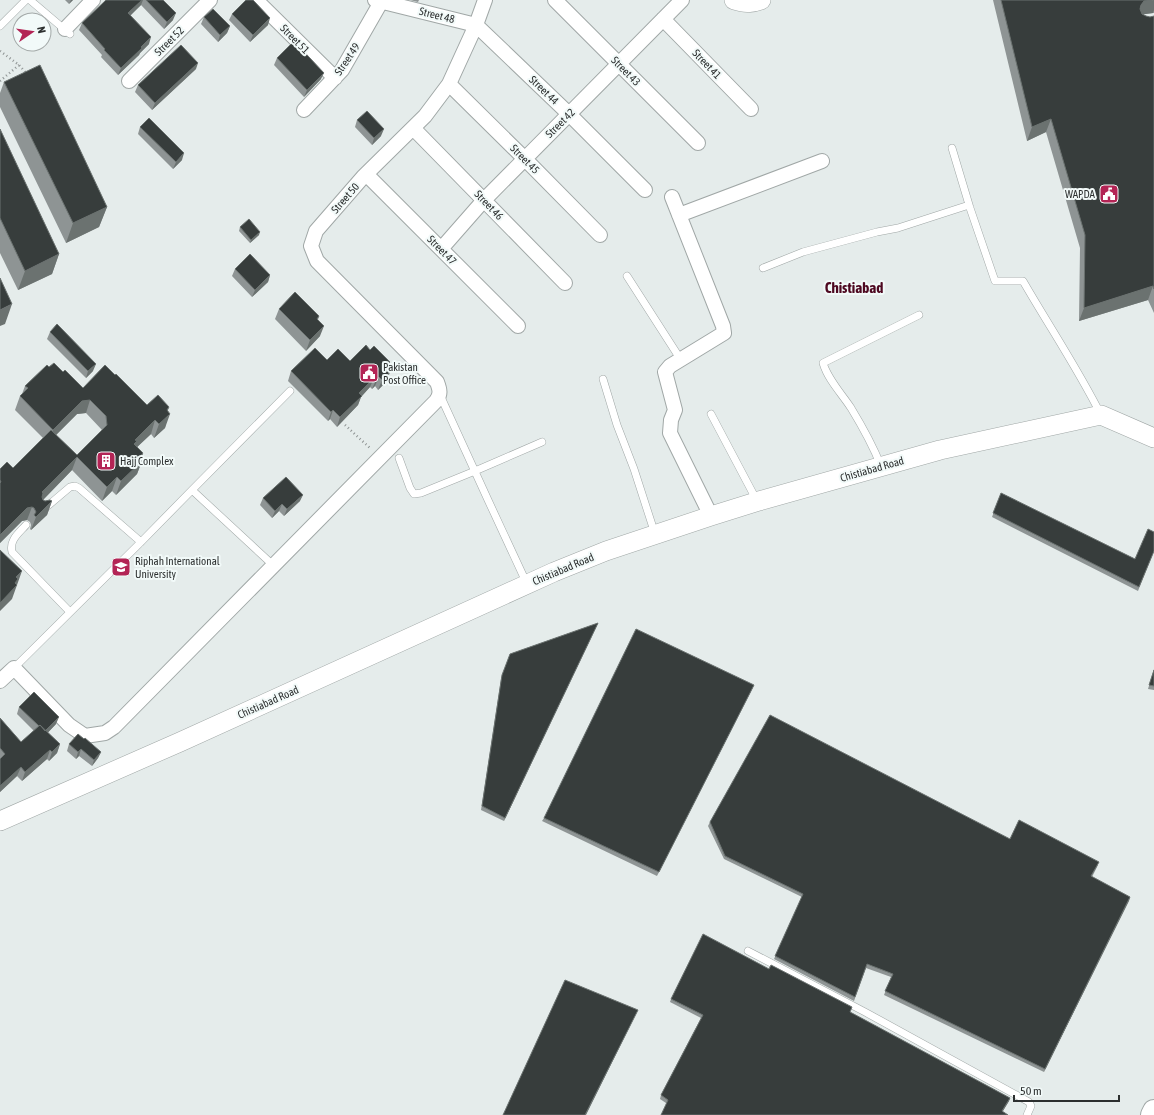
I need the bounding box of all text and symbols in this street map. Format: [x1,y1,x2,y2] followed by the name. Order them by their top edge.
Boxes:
[418,5,456,25] street label: Street 48
[12,12,52,52] north arrow
[278,22,312,56] street label: Street 51
[152,24,186,58] street label: Street 52
[35,25,48,34] text: N
[332,41,362,77] street label: Street 49
[690,47,724,81] street label: Street 41
[609,54,643,88] street label: Street 43
[527,73,561,107] street label: Street 44
[543,106,577,140] street label: Street 42
[508,142,542,176] street label: Street 45
[329,180,361,216] street label: Street 50
[1098,183,1120,205] public building icon: WAPDA
[472,188,506,222] street label: Street 46
[1065,188,1096,200] place label: WAPDA
[425,233,459,267] street label: Street 47
[825,279,883,296] district label: Chistiabad
[383,361,426,386] place label: Pakistan Post Office
[358,362,380,384] public building icon: Pakistan Post Office
[95,450,117,472] building icon: Hajj Complex
[839,454,905,484] street label: Chistiabad Road
[120,455,174,467] place label: Hajj Complex
[530,551,596,587] street label: Chistiabad Road
[135,555,220,580] place label: Riphah International University
[110,556,132,578] school or university icon: Riphah International University
[236,683,300,721] street label: Chistiabad Road
[1014,1077,1119,1103] scale bar
[1020,1084,1042,1098] text: 50 m

